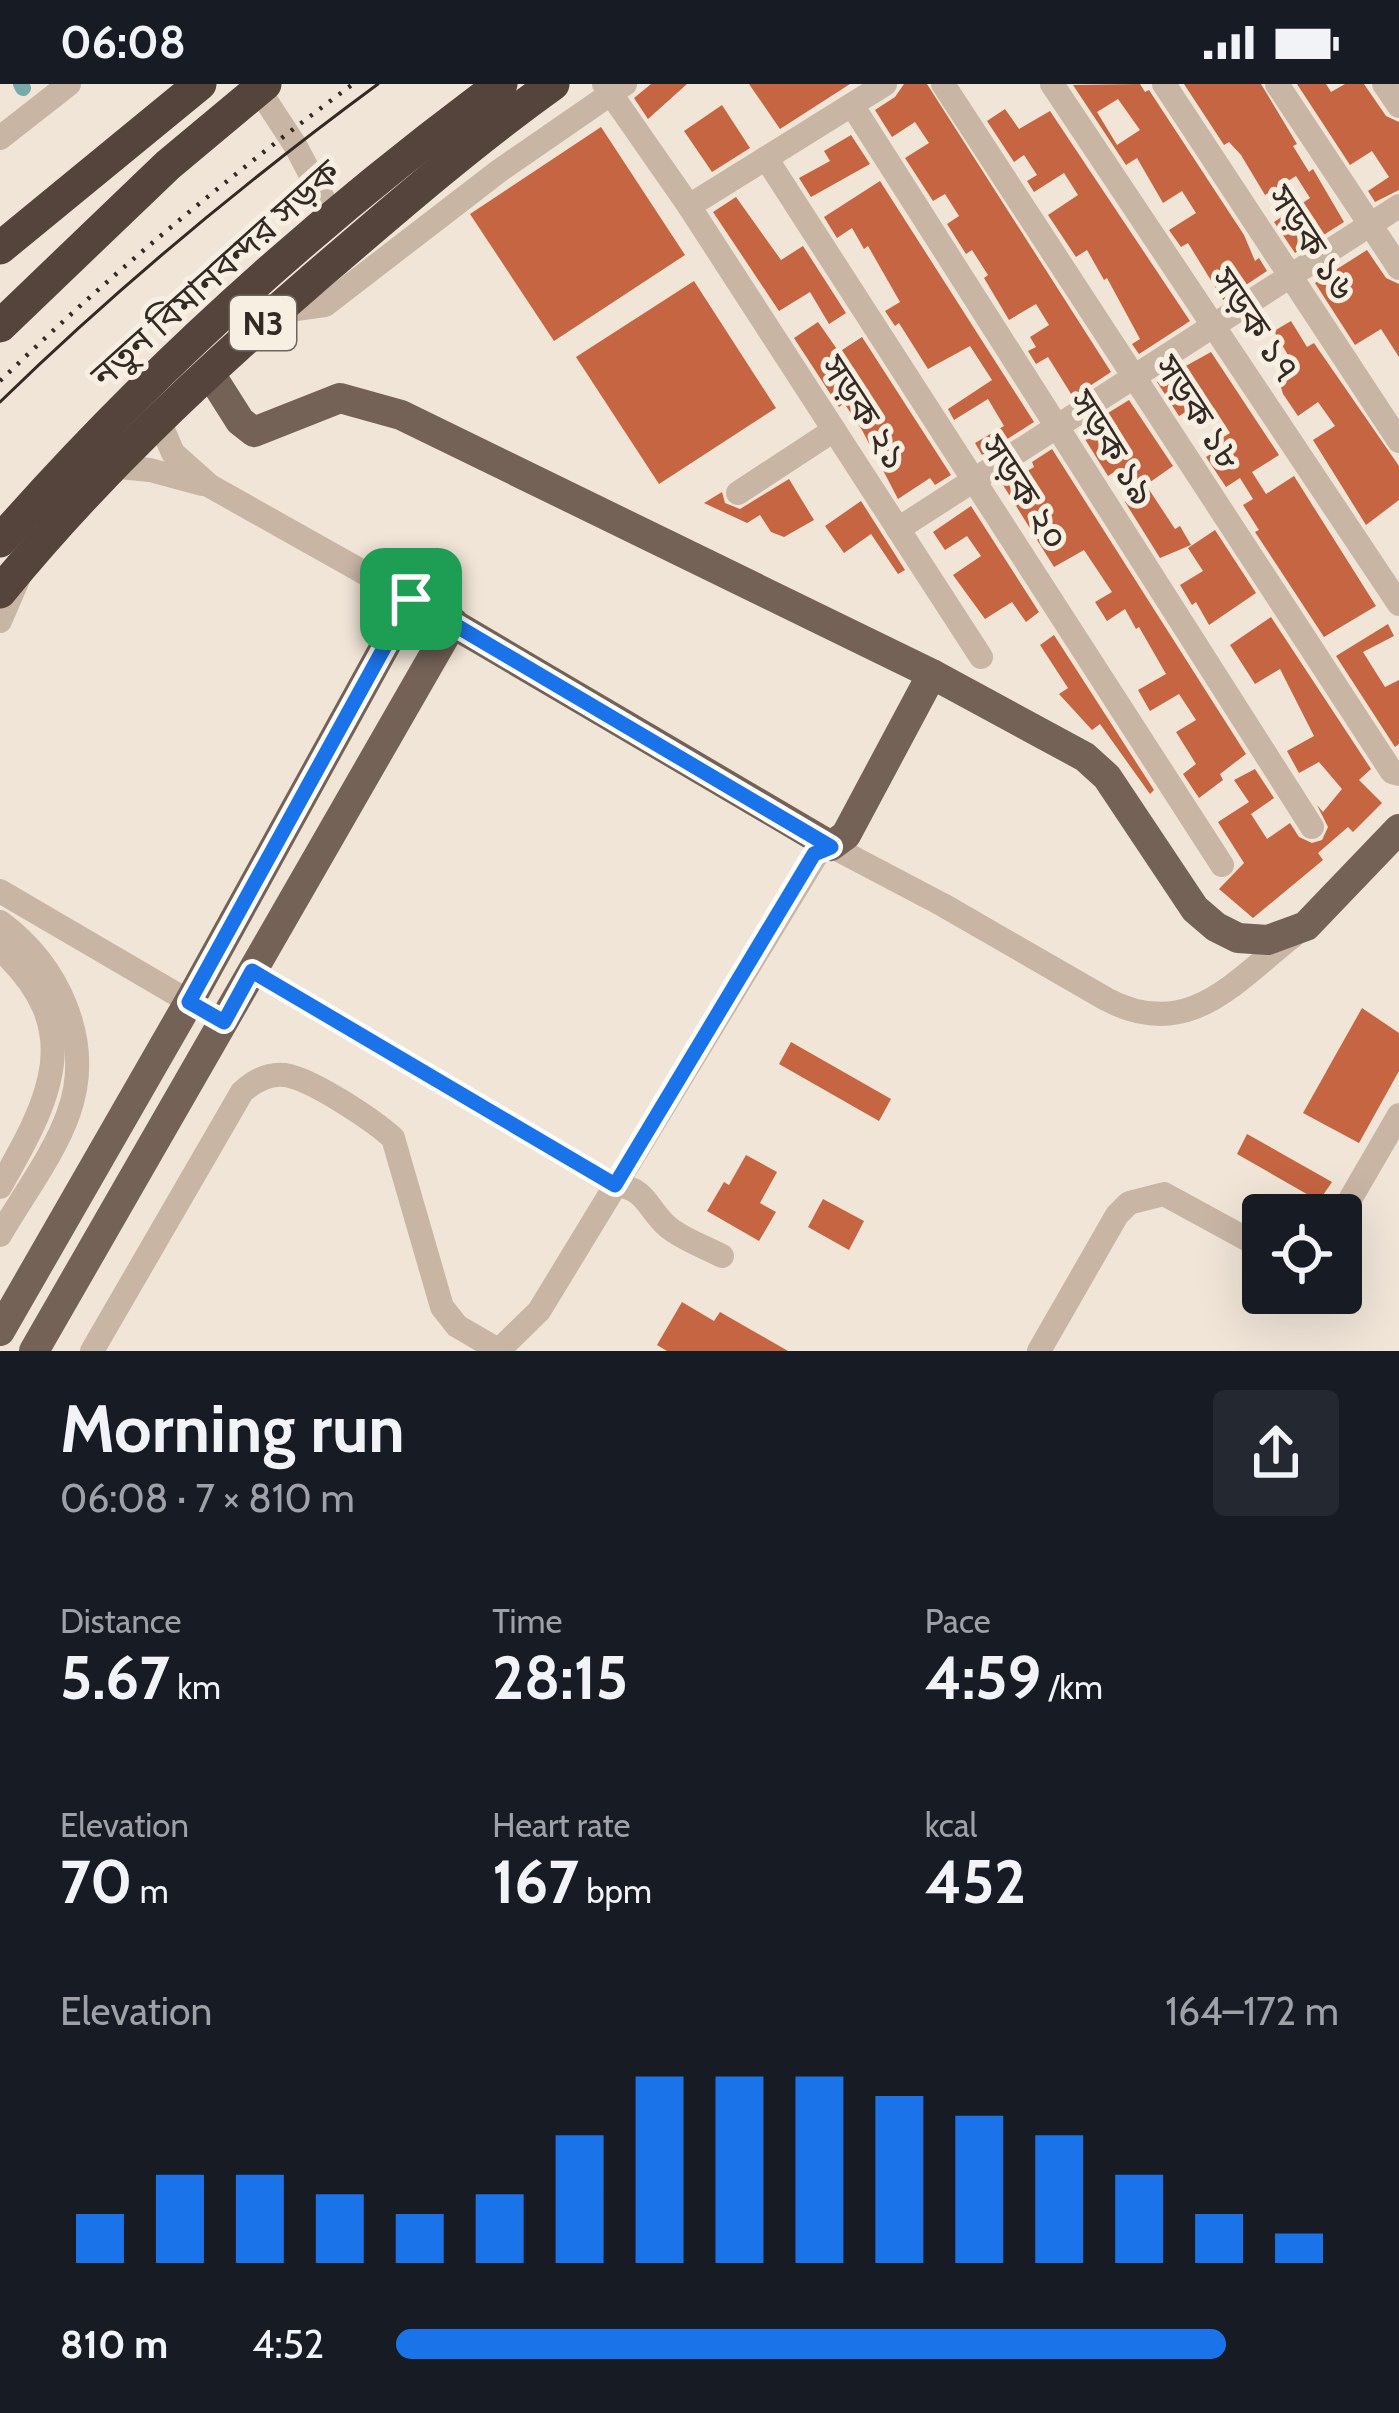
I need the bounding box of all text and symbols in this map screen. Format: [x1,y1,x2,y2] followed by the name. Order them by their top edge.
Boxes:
[60,15,186,69] text: 06:08
[81,149,349,397] street label: নতুন বিমানবন্দর সড়ক
[1258,176,1365,308] street label: সড়ক ১৬
[1201,258,1310,389] street label: সড়ক ১৭
[230,296,296,350] road number: N3
[811,346,918,478] street label: সড়ক ২১
[1145,346,1252,478] street label: সড়ক ১৮
[1060,380,1166,513] street label: সড়ক ১৯
[971,426,1078,558] street label: সড়ক ২০
[360,548,462,650] pin
[378,566,444,632] icon: arrive
[1242,1194,1362,1314] map controls
[1242,1194,1362,1314] button: locate
[60,1388,405,1469] text: Morning run
[1213,1390,1339,1516] button: share
[60,1474,355,1522] text: 06:08 · 7 × 810 m
[60,1601,181,1641] text: Distance
[492,1601,562,1641] text: Time
[925,1601,991,1641] text: Pace
[60,1641,170,1714] text: 5.67
[492,1641,628,1714] text: 28:15
[925,1641,1041,1714] text: 4:59
[170,1667,221,1707] text: km
[1041,1667,1103,1707] text: /km
[60,1805,189,1845] text: Elevation
[492,1805,630,1845] text: Heart rate
[925,1805,977,1845] text: kcal
[60,1845,132,1918] text: 70
[492,1845,579,1918] text: 167
[925,1845,1026,1918] text: 452
[132,1871,169,1911] text: m
[579,1871,652,1911] text: bpm
[60,1987,212,2035] text: Elevation
[1165,1987,1339,2035] text: 164–172 m
[60,2320,168,2368] text: 810 m
[252,2320,324,2368] text: 4:52

